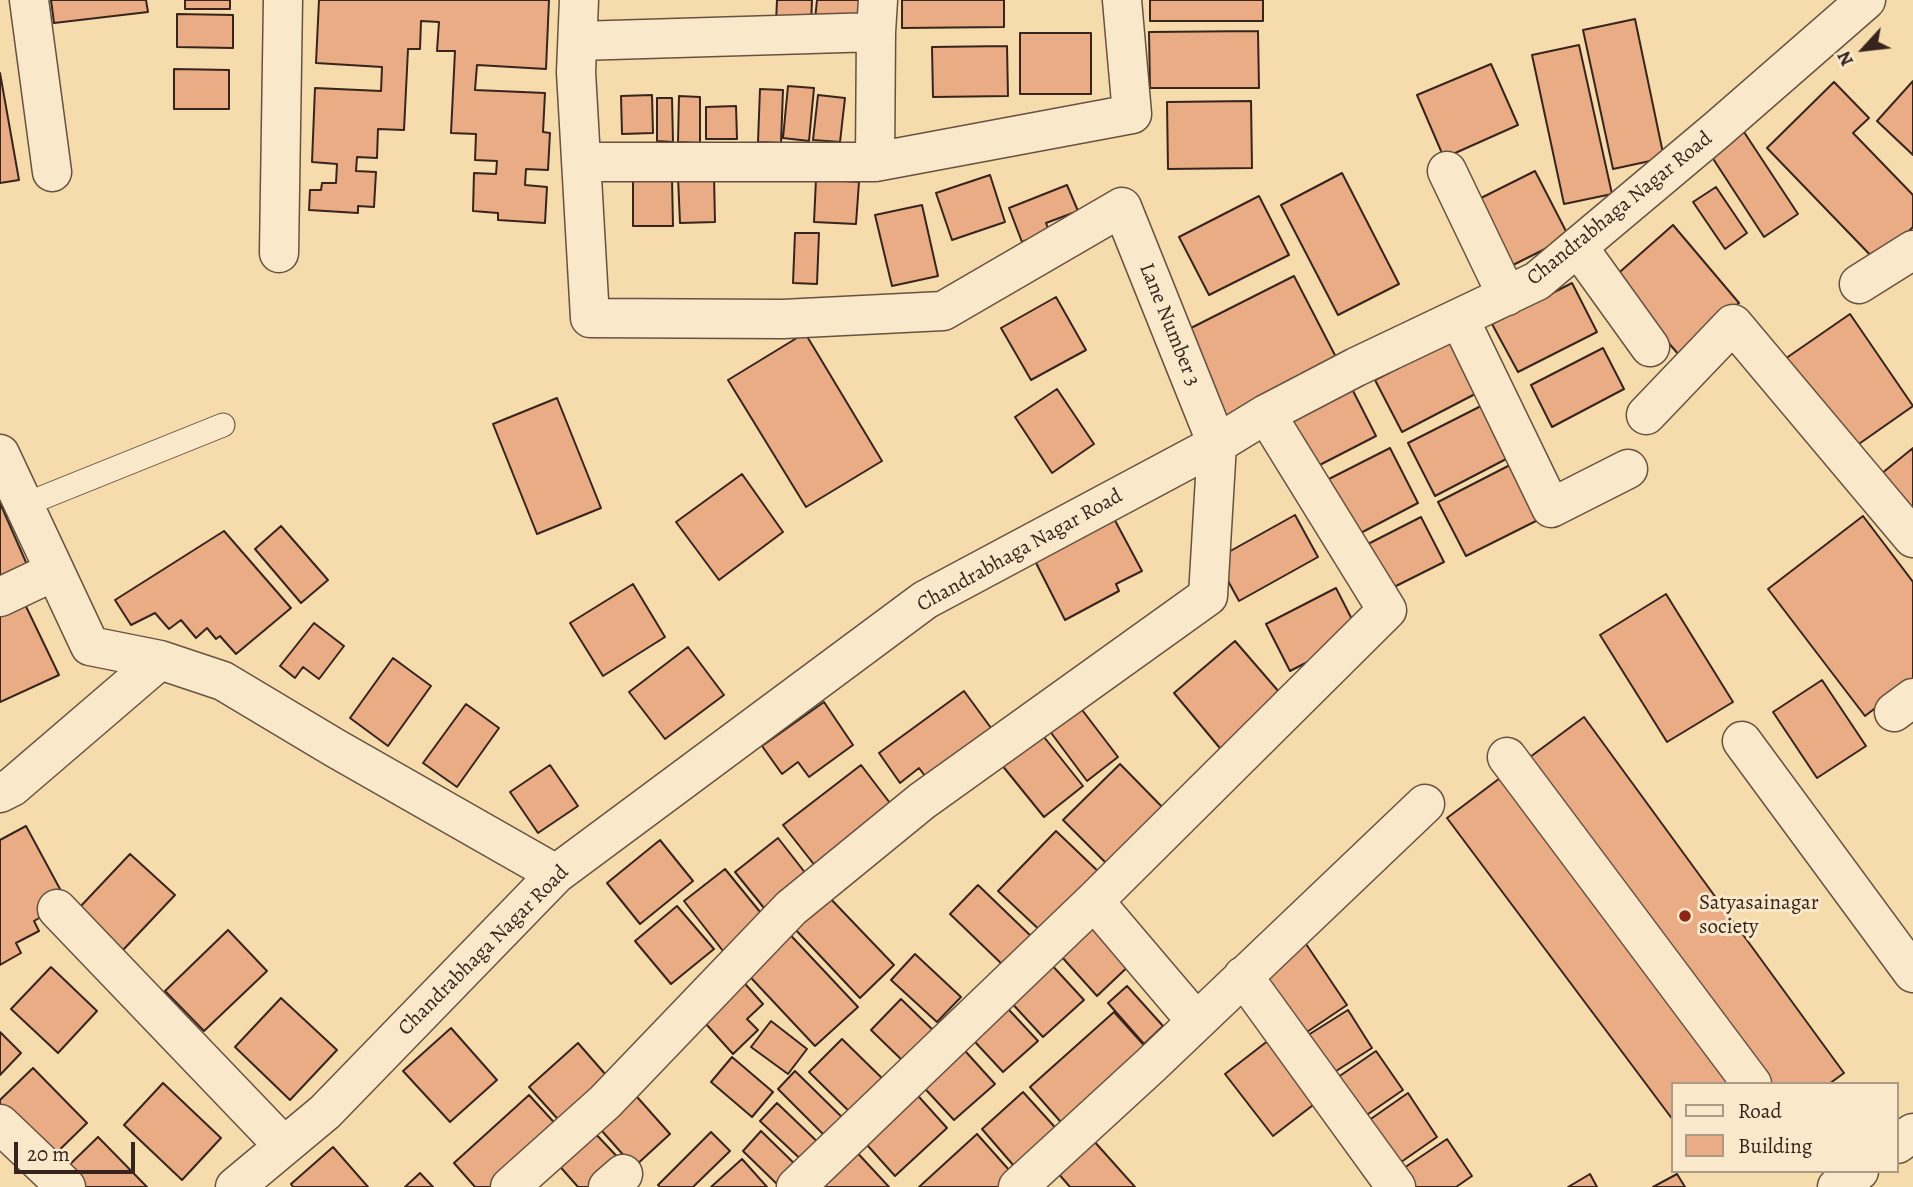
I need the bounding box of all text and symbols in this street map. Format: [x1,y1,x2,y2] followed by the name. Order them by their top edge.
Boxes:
[1829,14,1899,84] north arrow
[1831,46,1860,71] text: N
[1522,127,1718,291] street label: Chandrabhaga Nagar Road
[1133,260,1205,390] street label: Lane Number 3
[913,484,1127,618] street label: Chandrabhaga Nagar Road
[393,860,575,1042] street label: Chandrabhaga Nagar Road
[1699,891,1819,941] place label: Satyasainagar society
[1677,908,1693,924] marker: Satyasainagar society
[1672,1082,1899,1173] legend
[1738,1097,1782,1125] text: Road
[18,1128,138,1172] scale bar
[1738,1132,1812,1160] text: Building
[27,1140,70,1168] text: 20 m

